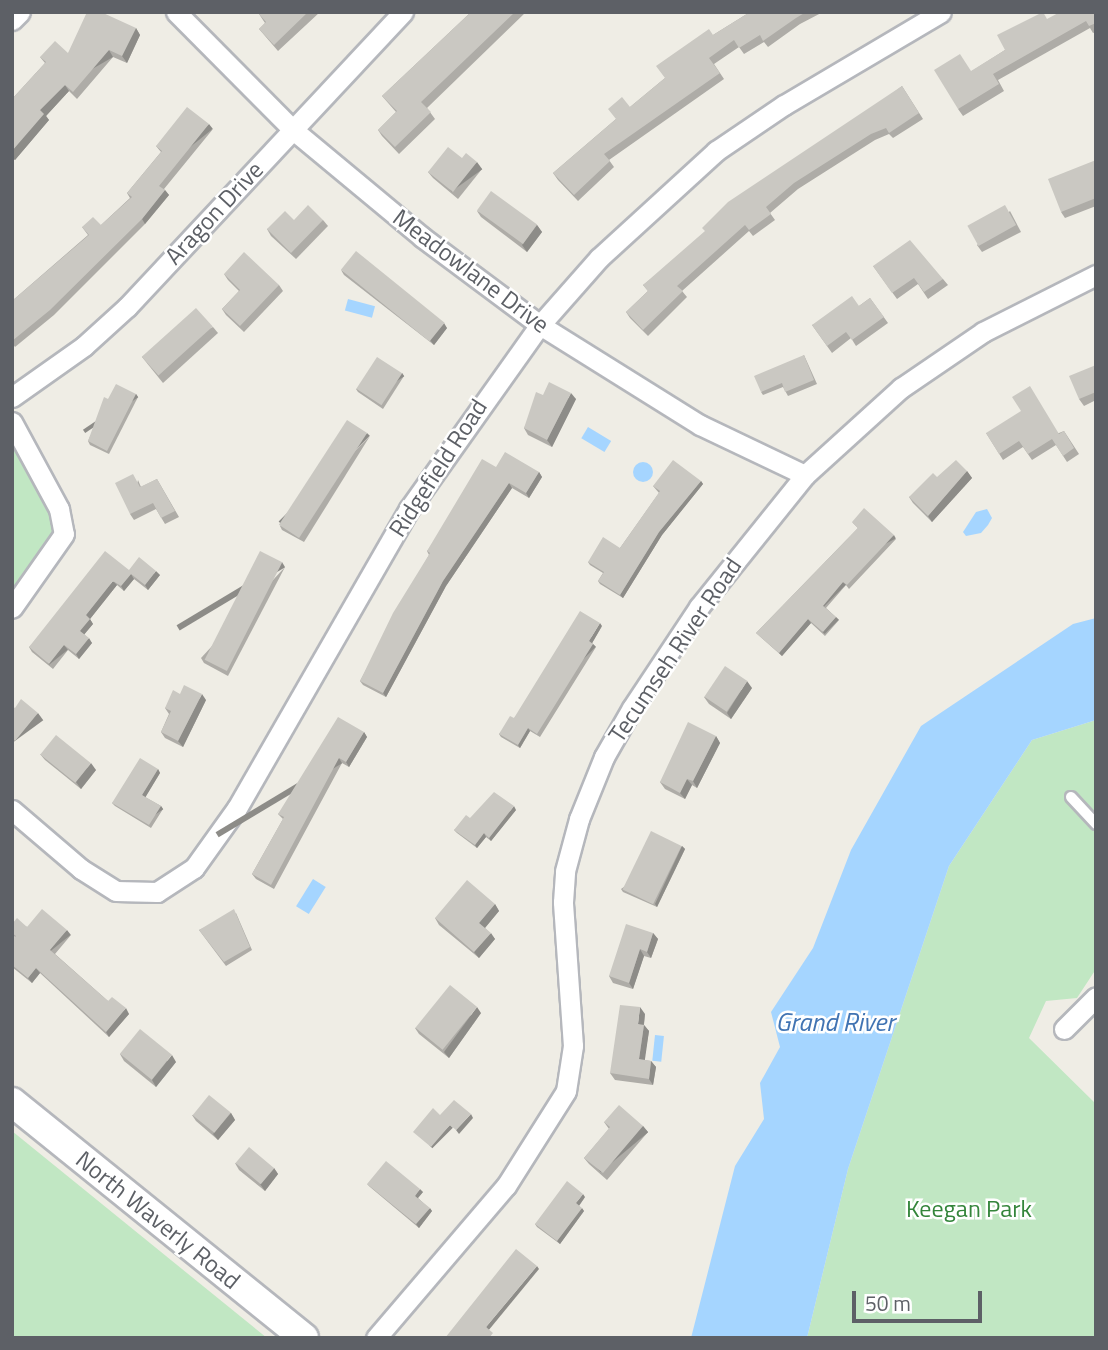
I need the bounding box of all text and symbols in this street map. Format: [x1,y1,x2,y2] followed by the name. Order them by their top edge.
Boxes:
[159,156,269,270] street label: Aragon Drive
[387,203,555,339] street label: Meadowlane Drive
[383,394,493,542] street label: Ridgefield Road
[603,552,747,748] street label: Tecumseh River Road
[775,1006,895,1038] water label: Grand River
[70,1145,246,1295] street label: North Waverly Road
[906,1195,1032,1223] park label: Keegan Park
[856,1276,986,1320] scale bar
[865,1287,911,1319] text: 50 m

